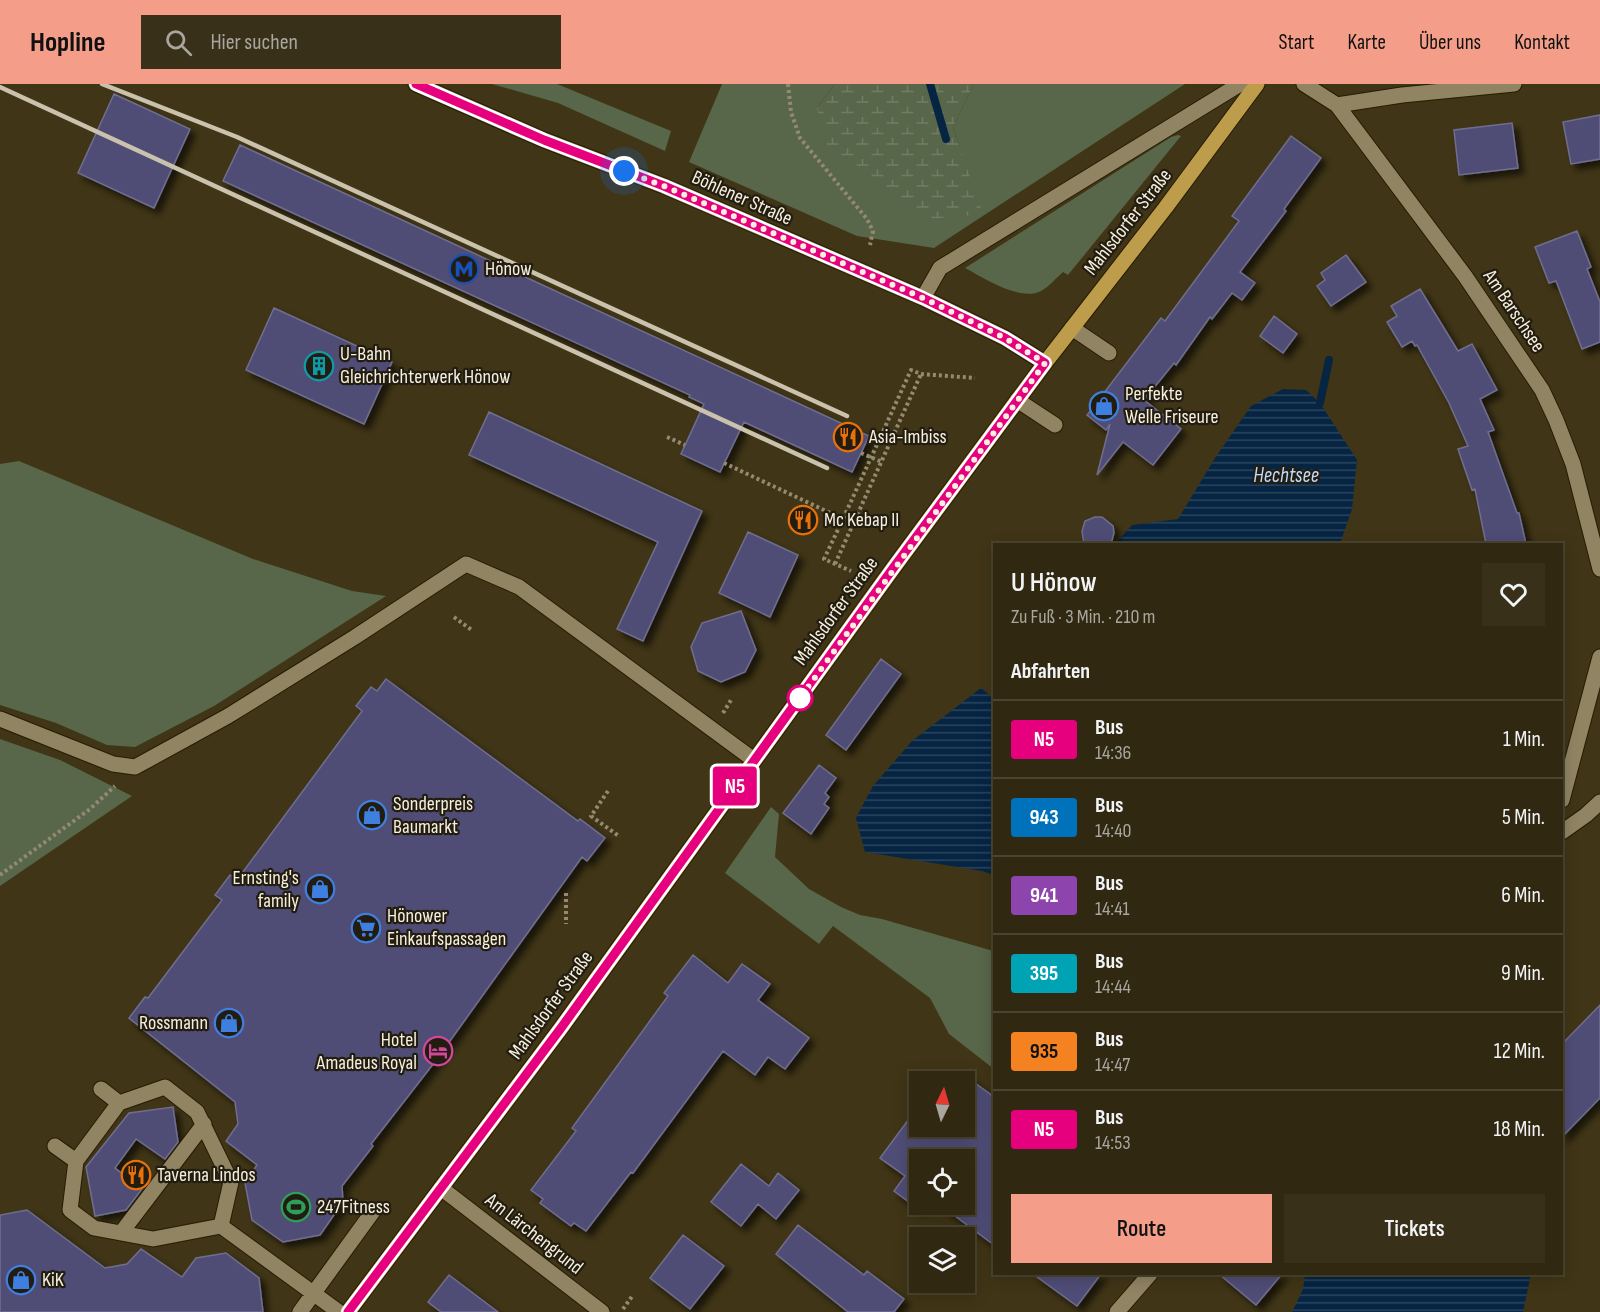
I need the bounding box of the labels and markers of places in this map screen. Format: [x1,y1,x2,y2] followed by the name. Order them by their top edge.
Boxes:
[448,253,480,285] metro station icon: Hönow
[485,257,531,281] place label: Hönow
[340,342,510,389] place label: U-Bahn Gleichrichterwerk Hönow
[303,350,335,382] building icon: U-Bahn Gleichrichterwerk Hönow
[1125,382,1218,429] place label: Perfekte Welle Friseure
[1088,390,1120,422] shop icon: Perfekte Welle Friseure
[832,421,864,453] restaurant icon: Asia-Imbiss
[868,425,947,449] place label: Asia-Imbiss
[787,504,819,536] restaurant icon: Mc Kebap II
[824,508,899,532] place label: Mc Kebap II
[787,685,813,711] unlabelled marker
[393,792,473,839] place label: Sonderpreis Baumarkt
[356,799,388,831] shop icon: Sonderpreis Baumarkt
[233,866,299,913] place label: Ernsting's family
[304,873,336,905] shop icon: Ernsting's family
[387,904,506,951] place label: Hönower Einkaufspassagen
[350,912,382,944] supermarket icon: Hönower Einkaufspassagen
[213,1007,245,1039] shop icon: Rossmann
[139,1011,208,1035] place label: Rossmann
[315,1028,417,1075] place label: Hotel Amadeus Royal
[422,1035,454,1067] hotel icon: Hotel Amadeus Royal
[120,1159,152,1191] restaurant icon: Taverna Lindos
[157,1163,256,1187] place label: Taverna Lindos
[280,1191,312,1223] sports icon: 247Fitness
[317,1195,390,1219] place label: 247Fitness
[5,1264,37,1296] shop icon: KiK
[42,1268,64,1292] place label: KiK

